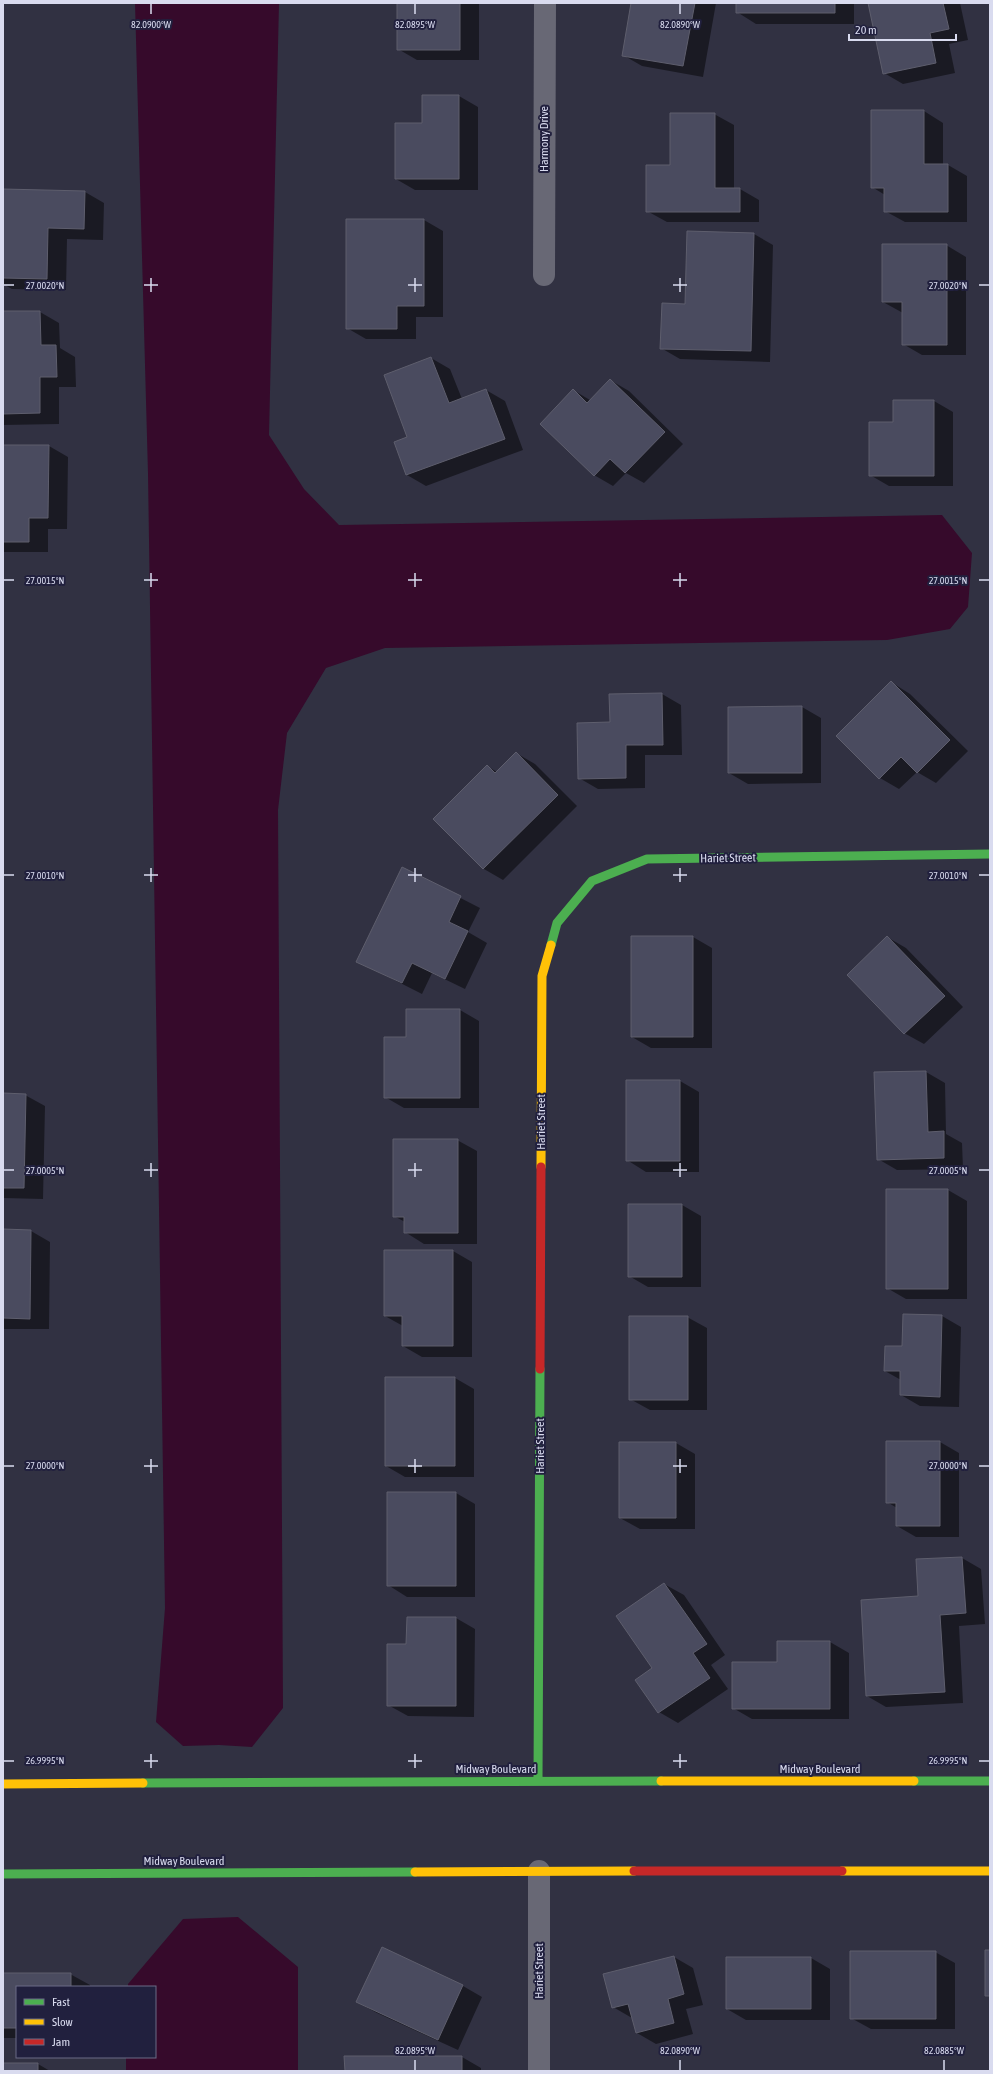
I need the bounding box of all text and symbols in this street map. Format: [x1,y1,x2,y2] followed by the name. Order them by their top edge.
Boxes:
[849,16,956,42] scale bar
[131,19,172,30] text: 82.0900°W
[395,19,436,30] text: 82.0895°W
[660,19,701,30] text: 82.0890°W
[855,23,877,37] text: 20 m
[537,106,551,172] street label: Harmony Drive
[26,280,64,291] text: 27.0020°N
[929,280,967,291] text: 27.0020°N
[26,575,64,586] text: 27.0015°N
[929,575,967,586] text: 27.0015°N
[700,851,757,865] street label: Hariet Street
[26,870,64,881] text: 27.0010°N
[929,870,967,881] text: 27.0010°N
[534,1094,548,1150] street label: Hariet Street
[26,1165,64,1176] text: 27.0005°N
[929,1165,967,1176] text: 27.0005°N
[533,1418,547,1474] street label: Hariet Street
[26,1460,64,1471] text: 27.0000°N
[929,1460,967,1471] text: 27.0000°N
[26,1755,64,1766] text: 26.9995°N
[929,1755,967,1766] text: 26.9995°N
[456,1762,536,1776] street label: Midway Boulevard
[780,1762,860,1776] street label: Midway Boulevard
[144,1854,224,1868] street label: Midway Boulevard
[532,1943,546,1999] street label: Hariet Street
[16,1986,156,2058] legend
[52,1995,70,2009] text: Fast
[52,2015,73,2029] text: Slow
[52,2035,70,2049] text: Jam
[395,2045,436,2056] text: 82.0895°W
[660,2045,701,2056] text: 82.0890°W
[924,2045,965,2056] text: 82.0885°W

